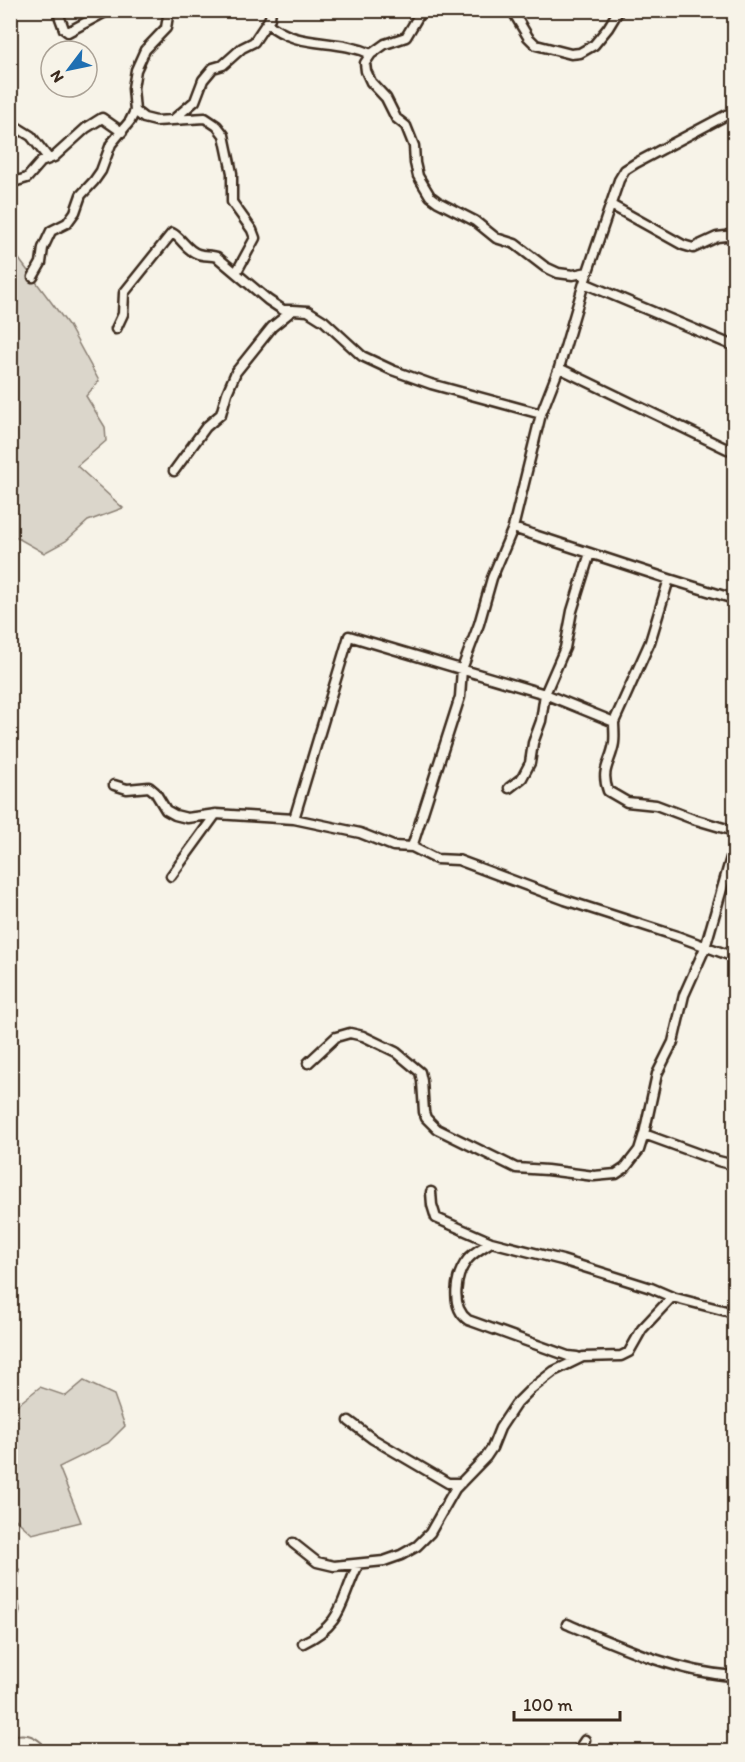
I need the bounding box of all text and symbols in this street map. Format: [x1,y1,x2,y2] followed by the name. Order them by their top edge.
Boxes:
[39,39,99,99] north arrow
[46,67,68,86] text: N
[514,1684,620,1722] scale bar
[523,1694,573,1716] text: 100 m

